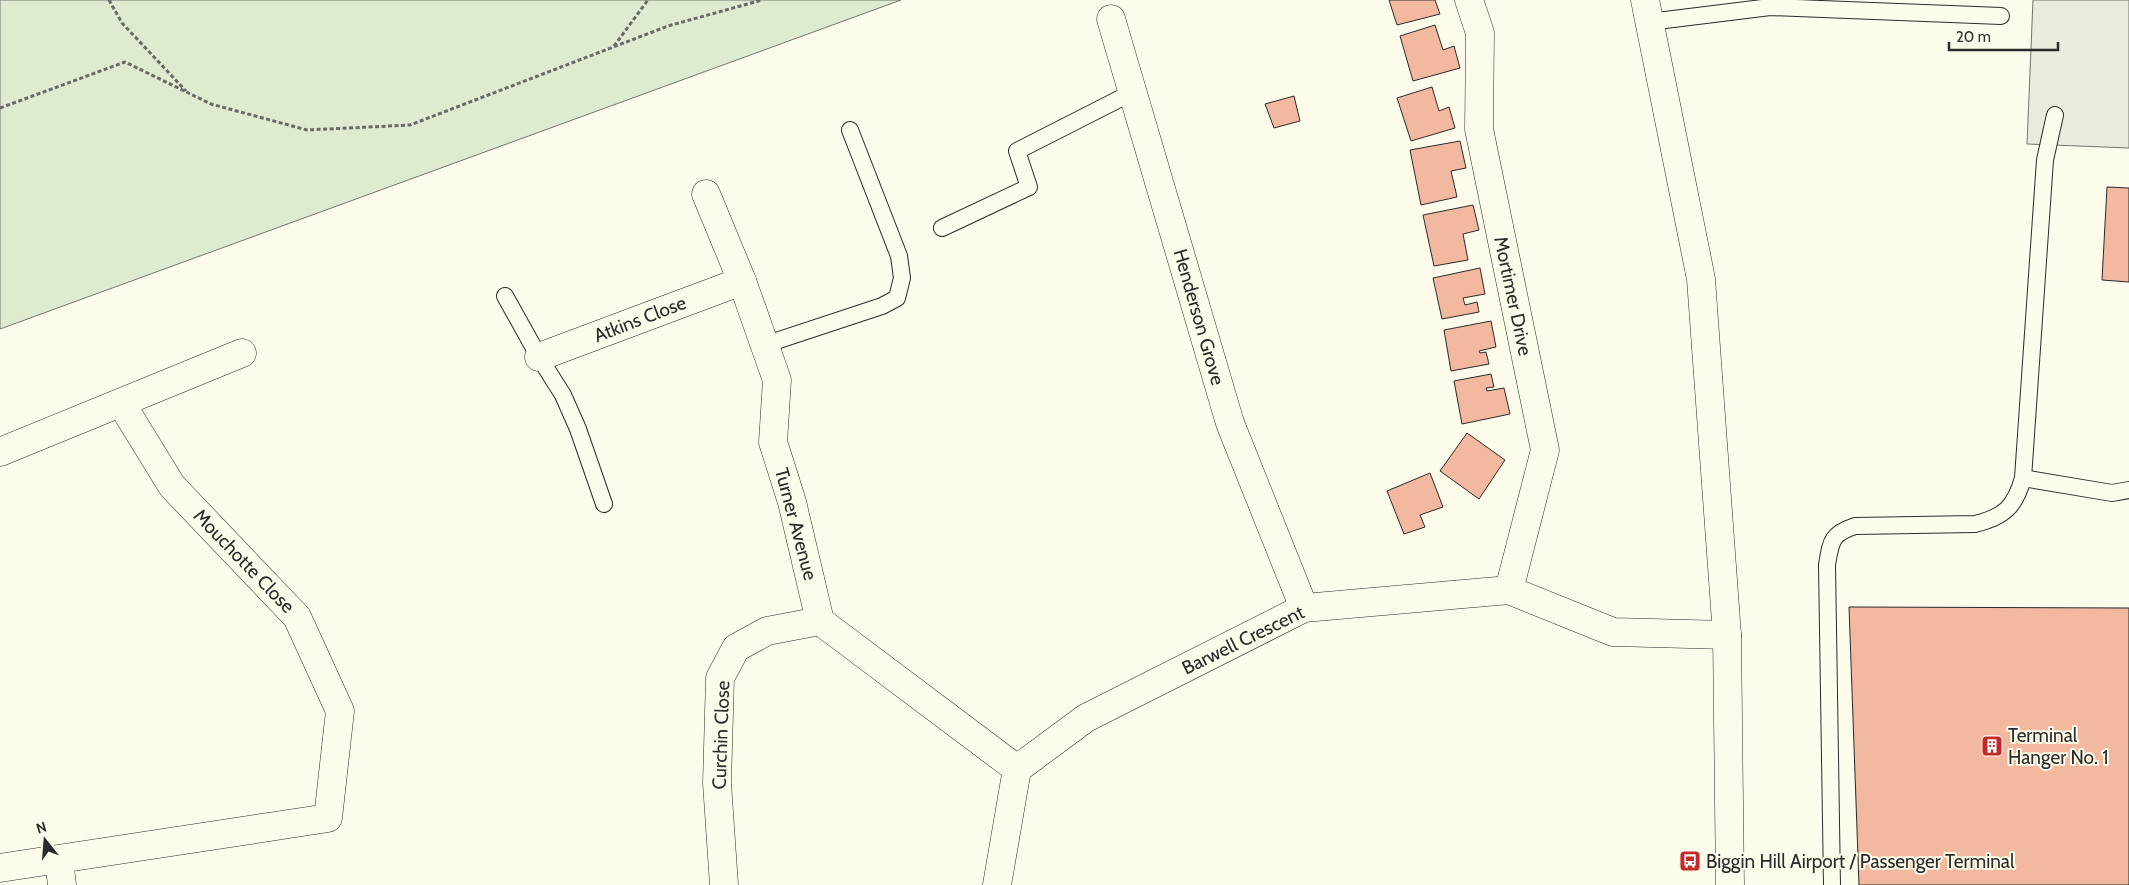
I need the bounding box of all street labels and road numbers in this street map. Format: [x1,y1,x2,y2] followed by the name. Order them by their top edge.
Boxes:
[1489,234,1537,358] street label: Mortimer Drive
[1169,246,1230,388] street label: Henderson Grove
[591,291,690,347] street label: Atkins Close
[770,465,822,583] street label: Turner Avenue
[189,504,300,618] street label: Mouchotte Close
[1178,600,1308,680] street label: Barwell Crescent
[708,680,734,790] street label: Curchin Close

